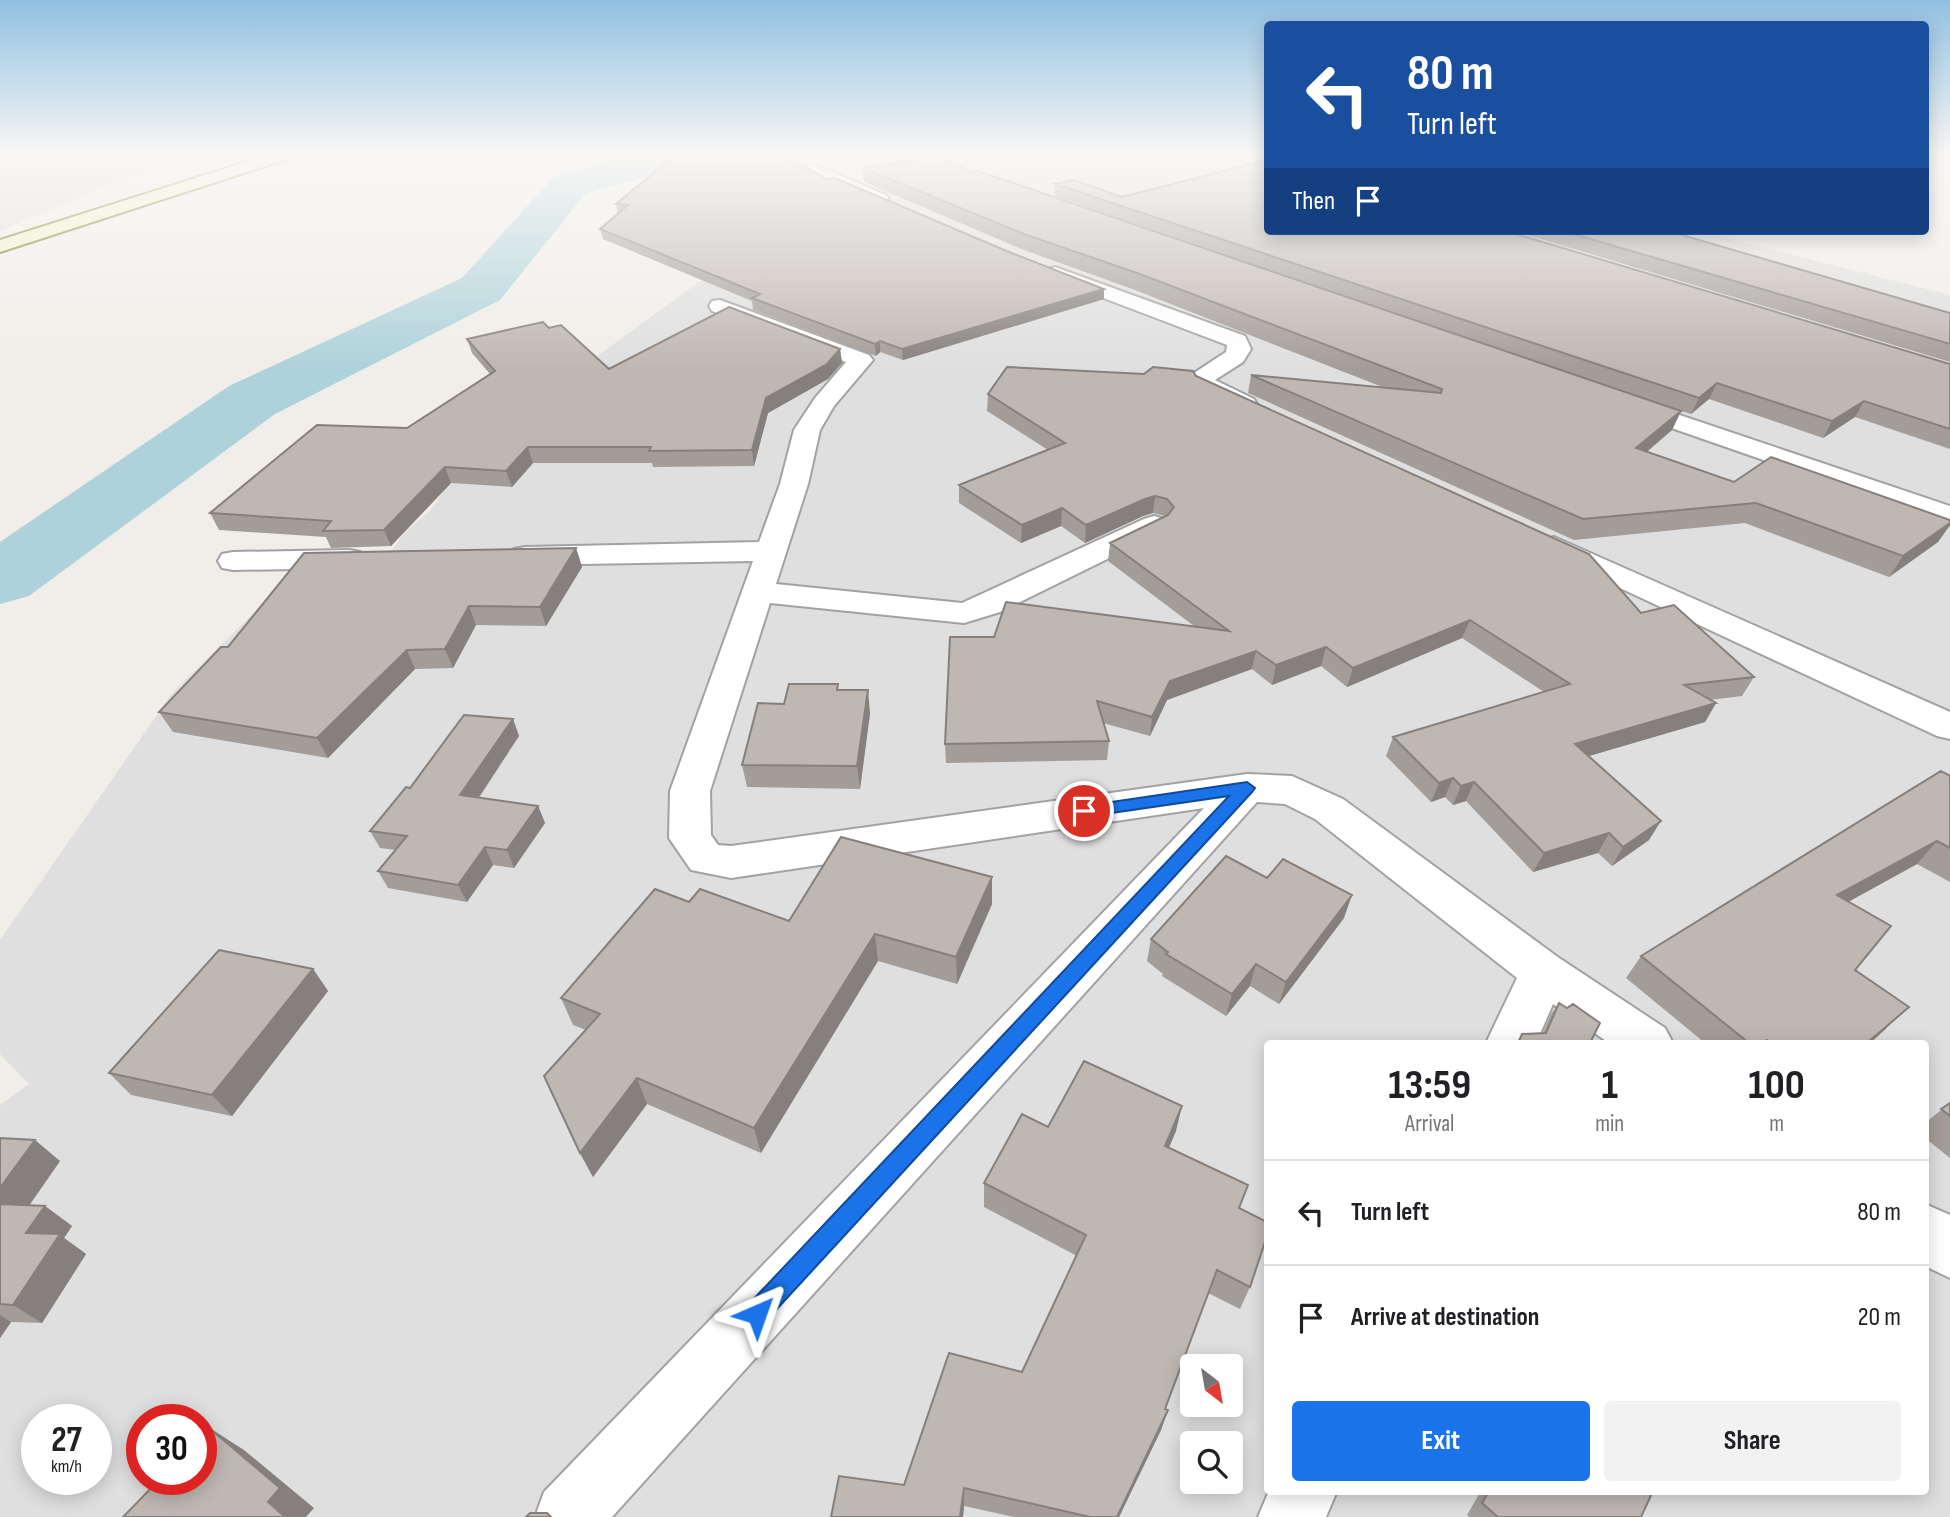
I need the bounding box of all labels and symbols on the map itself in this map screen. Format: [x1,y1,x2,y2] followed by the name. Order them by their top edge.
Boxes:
[1054,781,1114,841] pin
[720,1277,794,1351] position arrow
[1180,1354,1242,1418] north arrow
[126,1404,217,1495] speed limit sign: 30

